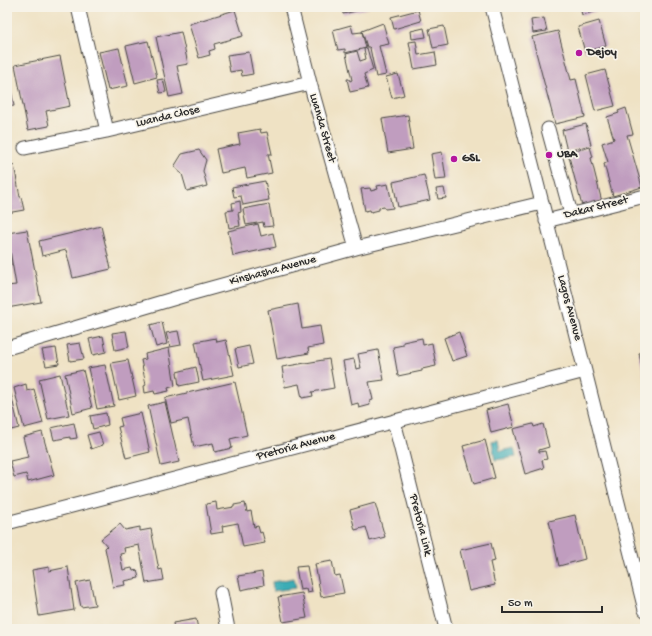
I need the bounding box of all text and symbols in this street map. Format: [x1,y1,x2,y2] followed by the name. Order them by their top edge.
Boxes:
[586,46,617,60] place label: Dejoy
[574,48,584,58] marker: Dejoy
[305,92,339,165] street label: Luanda Street
[135,103,202,131] street label: Luanda Close
[557,148,578,162] place label: UBA
[544,150,554,160] marker: UBA
[462,152,481,166] place label: GSL
[449,154,459,164] marker: GSL
[562,193,631,223] street label: Dakar Street
[228,253,319,289] street label: Kinshasha Avenue
[554,274,585,343] street label: Lagos Avenue
[254,430,338,464] street label: Pretoria Avenue
[405,492,435,559] street label: Pretoria Link
[502,588,602,614] scale bar
[508,597,533,611] text: 50 m

